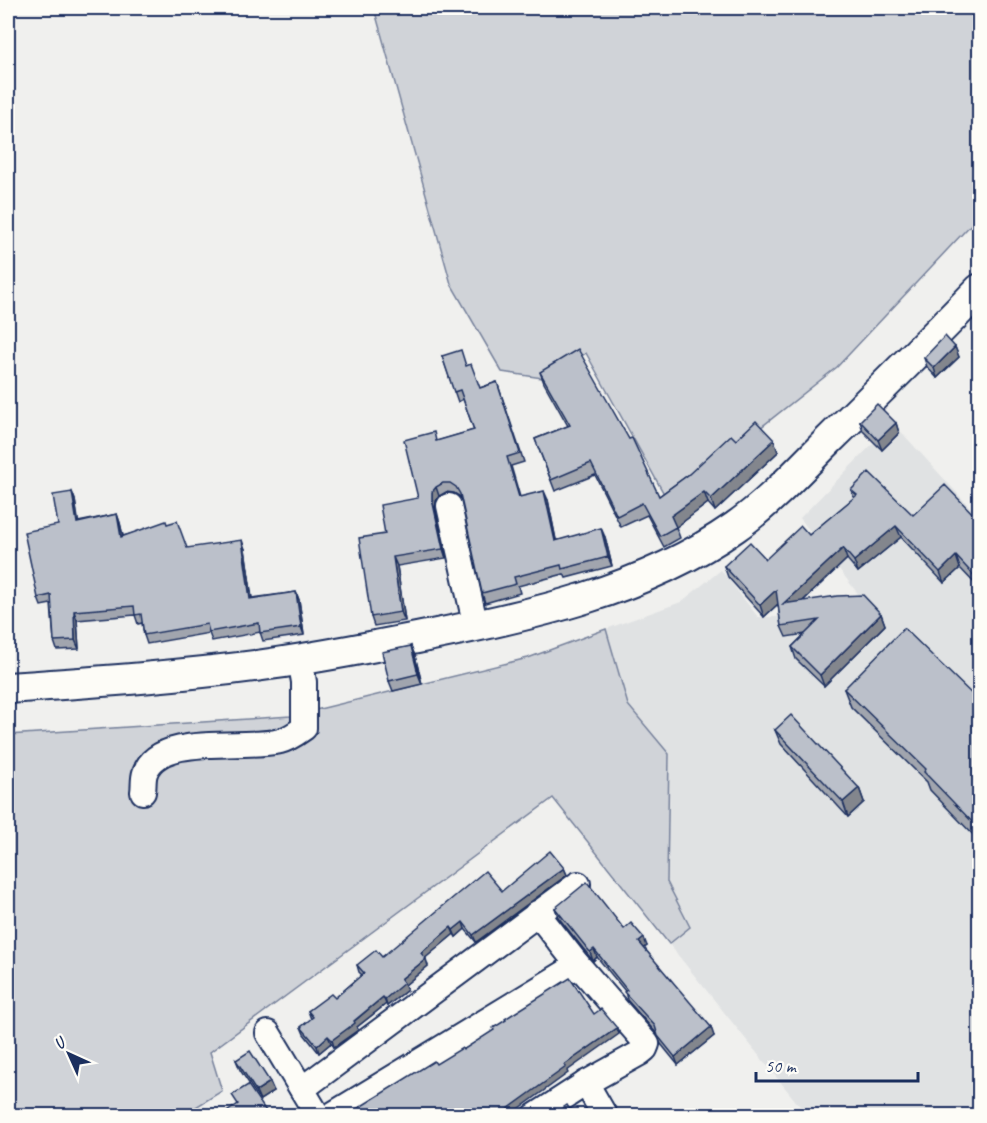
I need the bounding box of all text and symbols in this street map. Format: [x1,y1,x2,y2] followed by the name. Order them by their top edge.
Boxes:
[39,1024,99,1084] north arrow
[49,1032,71,1054] text: U
[756,1045,918,1083] scale bar
[765,1055,798,1077] text: 50 m

